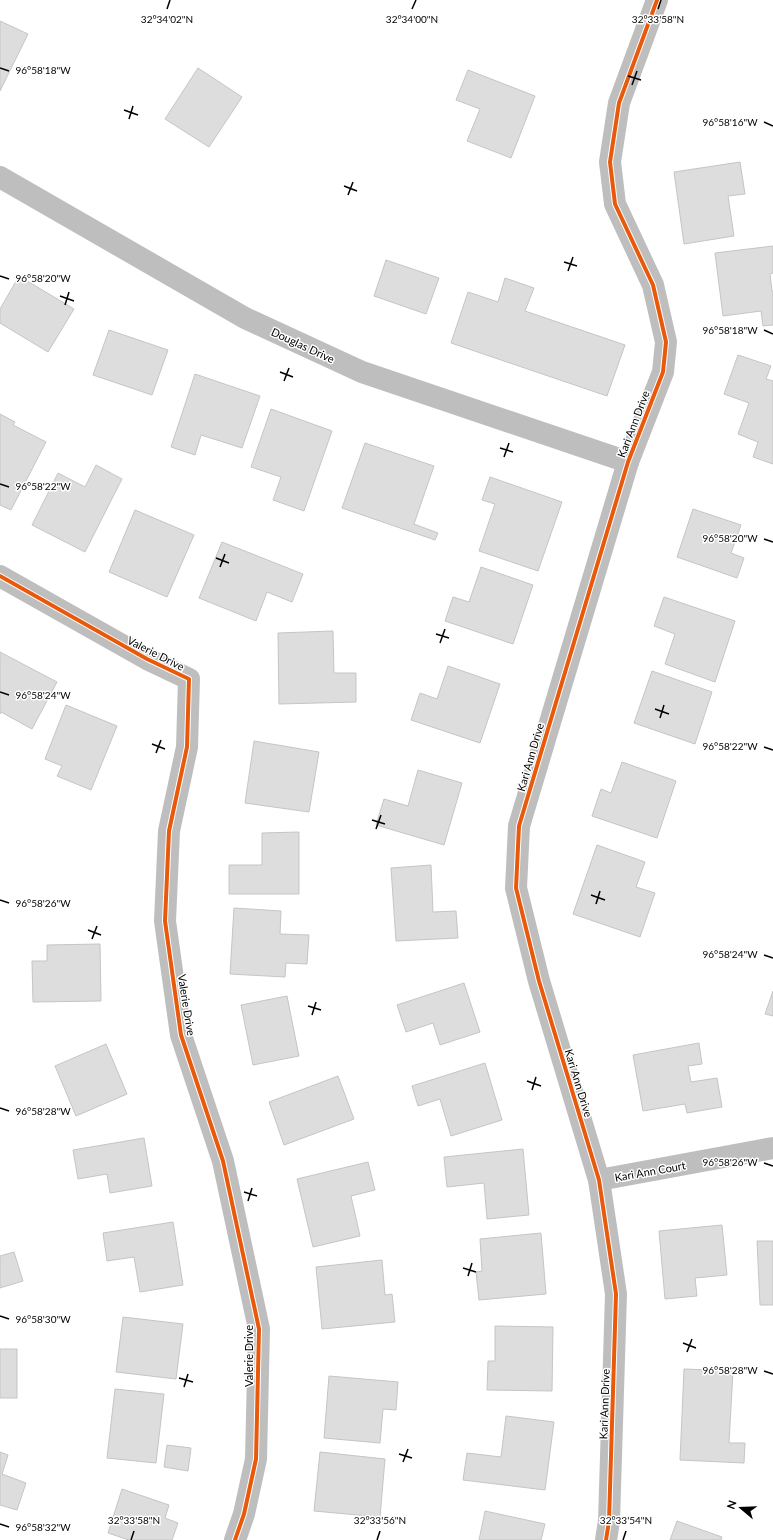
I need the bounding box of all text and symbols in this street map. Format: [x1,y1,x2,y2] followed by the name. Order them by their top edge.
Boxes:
[141,13,193,25] text: 32°34'02"N
[386,13,438,25] text: 32°34'00"N
[632,13,684,25] text: 32°33'58"N
[15,64,71,76] text: 96°58'18"W
[702,116,758,128] text: 96°58'16"W
[15,272,71,284] text: 96°58'20"W
[702,324,758,336] text: 96°58'18"W
[269,325,337,365] street label: Douglas Drive
[614,389,652,459] street label: Kari Ann Drive
[15,480,71,492] text: 96°58'22"W
[702,532,758,544] text: 96°58'20"W
[125,633,187,673] street label: Valerie Drive
[15,689,71,701] text: 96°58'24"W
[514,721,546,793] street label: Kari Ann Drive
[702,740,758,752] text: 96°58'22"W
[15,897,71,909] text: 96°58'26"W
[702,948,758,960] text: 96°58'24"W
[176,973,198,1037] street label: Valerie Drive
[562,1047,596,1119] street label: Kari Ann Drive
[15,1105,71,1117] text: 96°58'28"W
[702,1156,758,1168] text: 96°58'26"W
[613,1158,687,1184] street label: Kari Ann Court
[15,1313,71,1325] text: 96°58'30"W
[242,1325,255,1387] street label: Valerie Drive
[702,1364,758,1376] text: 96°58'28"W
[596,1368,612,1439] street label: Kari Ann Drive
[721,1488,761,1528] north arrow
[724,1498,739,1511] text: N
[108,1514,160,1526] text: 32°33'58"N
[354,1514,406,1526] text: 32°33'56"N
[600,1514,652,1526] text: 32°33'54"N
[15,1521,71,1533] text: 96°58'32"W

